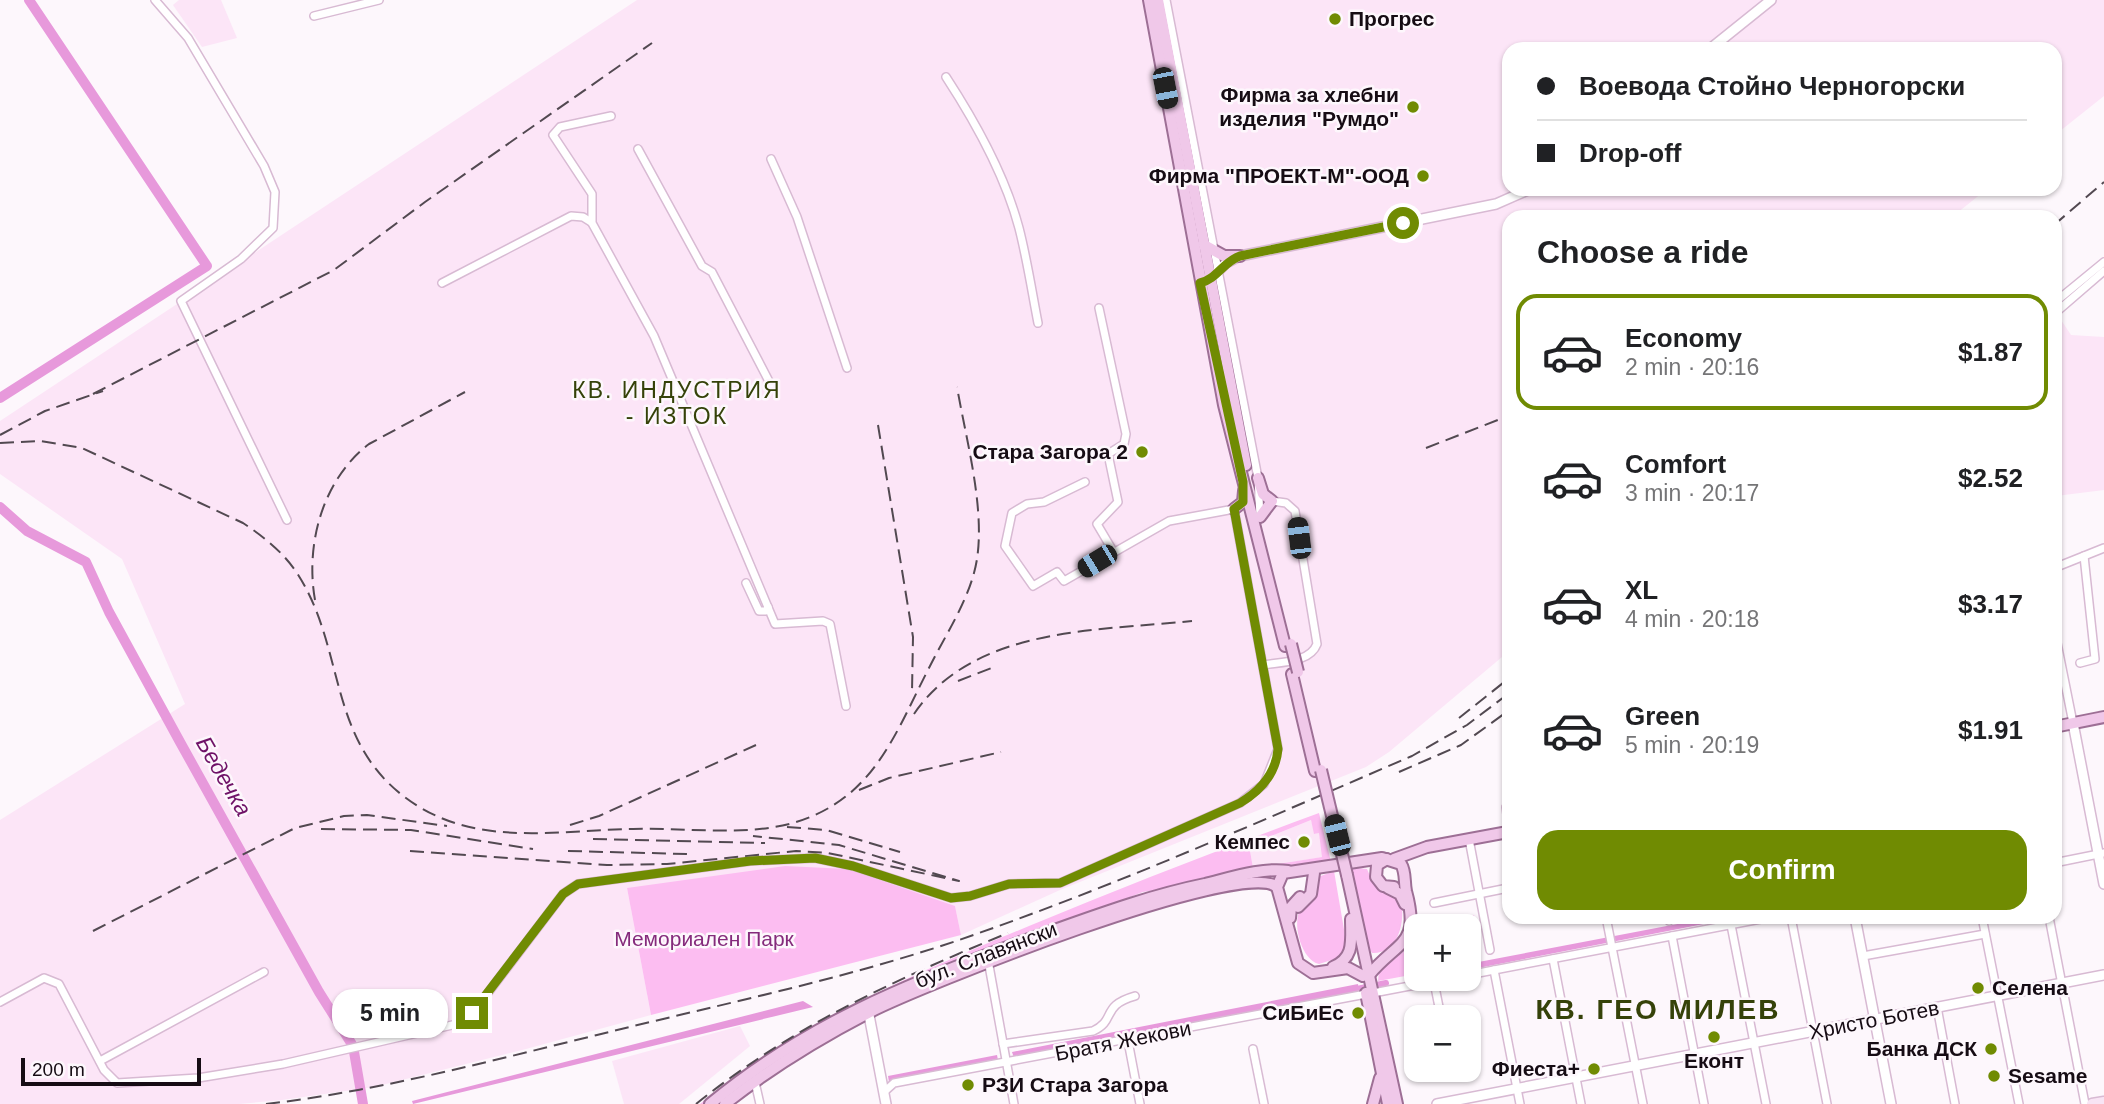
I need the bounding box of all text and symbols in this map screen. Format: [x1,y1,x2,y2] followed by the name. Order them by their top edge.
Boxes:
[1349,7,1435,30] place label: Прогрес
[1327,11,1343,27] marker: Прогрес
[1151,65,1180,111] car
[1579,71,1965,101] text: Воевода Стойно Черногорски
[1219,83,1399,130] place label: Фирма за хлебни изделия "Румдо"
[1405,99,1421,115] marker: Фирма за хлебни изделия "Румдо"
[1579,138,1682,168] text: Drop-off
[1149,164,1409,187] place label: Фирма "ПРОЕКТ-М"-ООД
[1415,168,1431,184] marker: Фирма "ПРОЕКТ-М"-ООД
[1387,207,1419,239] route start
[1537,234,1749,270] text: Choose a ride
[1541,321,1604,384] icon: car
[1625,323,1742,353] text: Economy
[1958,337,2023,367] text: $1.87
[1625,354,1759,380] text: 2 min · 20:16
[572,377,782,429] district label: КВ. ИНДУСТРИЯ - ИЗТОК
[972,440,1128,463] place label: Стара Загора 2
[1134,444,1150,460] marker: Стара Загора 2
[1541,447,1604,510] icon: car
[1625,449,1726,479] text: Comfort
[1958,463,2023,493] text: $2.52
[1625,480,1759,506] text: 3 min · 20:17
[1287,516,1312,560] car
[1074,541,1121,581] car
[1541,573,1604,636] icon: car
[1625,575,1658,605] text: XL
[1958,589,2023,619] text: $3.17
[1625,606,1759,632] text: 4 min · 20:18
[1541,699,1604,762] icon: car
[1625,701,1700,731] text: Green
[1958,715,2023,745] text: $1.91
[191,732,257,820] water label: Бедечка
[1625,732,1759,758] text: 5 min · 20:19
[1322,812,1353,858] car
[1214,830,1290,853] place label: Кемпес
[1537,830,2027,910] button: Confirm
[1296,834,1312,850] marker: Кемпес
[1404,914,1481,1082] map controls
[1404,914,1481,991] button: +
[912,917,1060,992] street label: бул. Славянски
[614,927,795,950] park label: Мемориален Парк
[1992,976,2068,999] place label: Селена
[1970,980,1986,996] marker: Селена
[332,988,448,1038] callout: 5 min
[1536,994,1780,1025] district label: КВ. ГЕО МИЛЕВ
[1807,996,1941,1043] street label: Христо Ботев
[456,997,488,1029] route end
[360,1000,420,1026] text: 5 min
[1262,1001,1344,1024] place label: СиБиЕс
[1350,1005,1366,1021] marker: СиБиЕс
[1404,1005,1481,1082] button: −
[1053,1016,1193,1065] street label: Братя Жекови
[1706,1029,1722,1045] marker: Еконт
[1867,1037,1977,1060] place label: Банка ДСК
[1983,1041,1999,1057] marker: Банка ДСК
[1684,1049,1744,1072] place label: Еконт
[21,1055,201,1087] scale bar
[1492,1057,1580,1080] place label: Фиеста+
[32,1059,85,1080] text: 200 m
[1586,1061,1602,1077] marker: Фиеста+
[2008,1064,2087,1087] place label: Sesame
[1986,1068,2002,1084] marker: Sesame
[982,1073,1168,1096] place label: РЗИ Стара Загора
[960,1077,976,1093] marker: РЗИ Стара Загора

